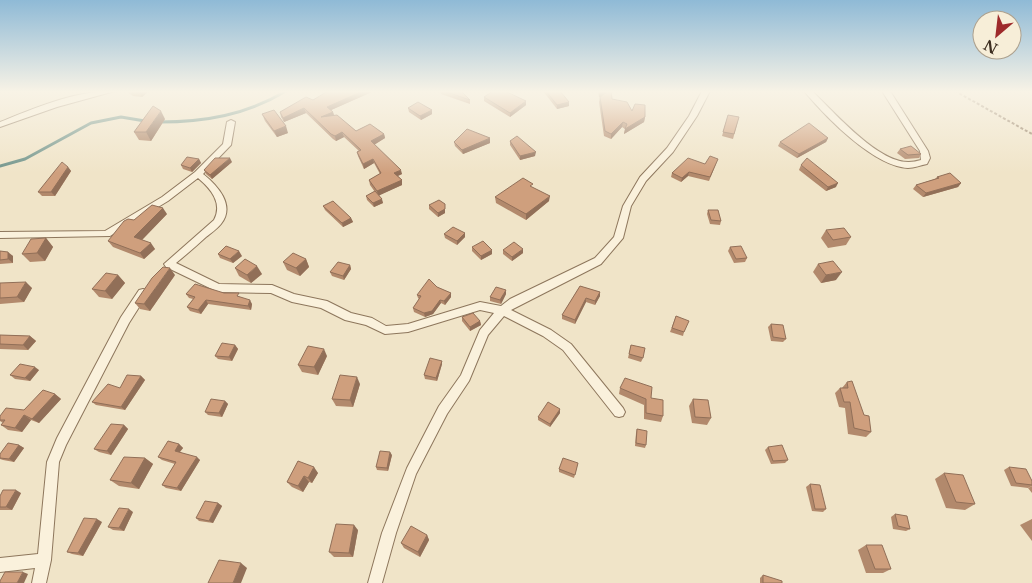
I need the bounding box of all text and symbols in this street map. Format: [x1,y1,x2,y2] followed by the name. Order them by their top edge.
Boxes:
[972,10,1022,60] north arrow
[981,35,1001,58] text: N

